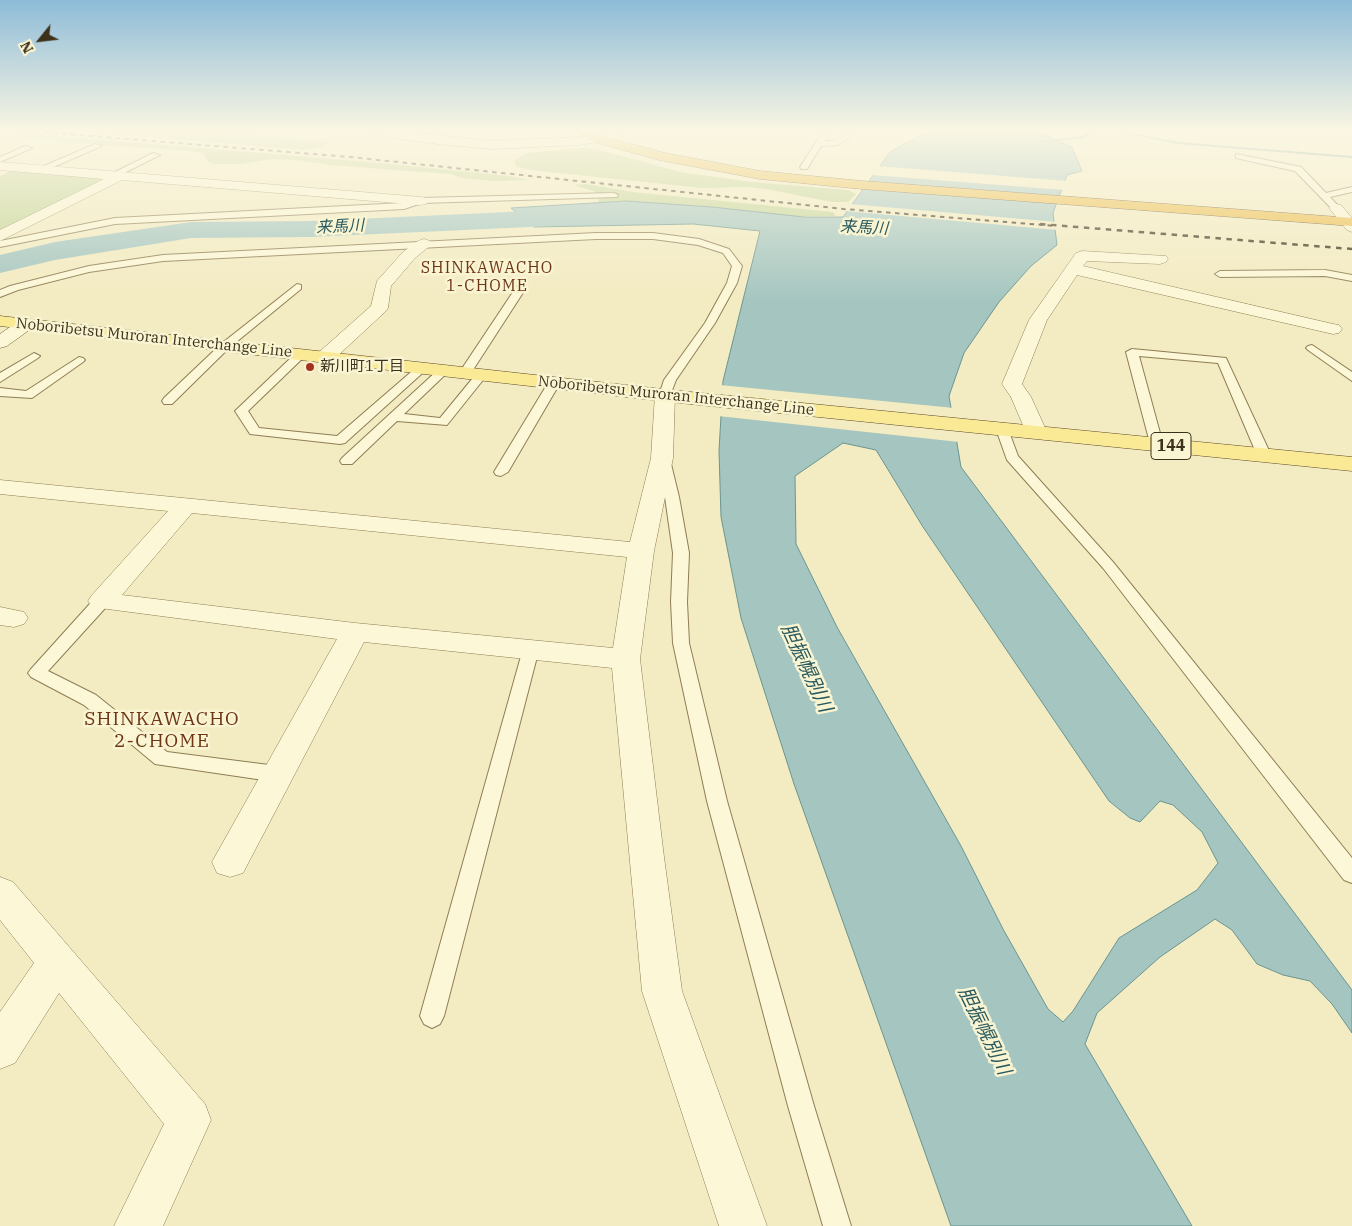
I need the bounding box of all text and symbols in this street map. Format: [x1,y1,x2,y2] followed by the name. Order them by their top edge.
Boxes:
[15,15,65,65] north arrow
[16,38,37,56] text: N
[316,216,364,238] water label: 来馬川
[840,217,888,239] water label: 来馬川
[419,258,555,296] district label: SHINKAWACHO 1-CHOME
[15,315,293,361] street label: Noboribetsu Muroran Interchange Line
[320,358,404,376] place label: 新川町1丁目
[304,361,316,373] marker: 新川町1丁目
[537,373,815,419] street label: Noboribetsu Muroran Interchange Line
[1151,432,1191,460] road number: 144
[776,620,836,716] water label: 胆振幌別川
[83,709,241,753] district label: SHINKAWACHO 2-CHOME
[953,983,1015,1079] water label: 胆振幌別川

